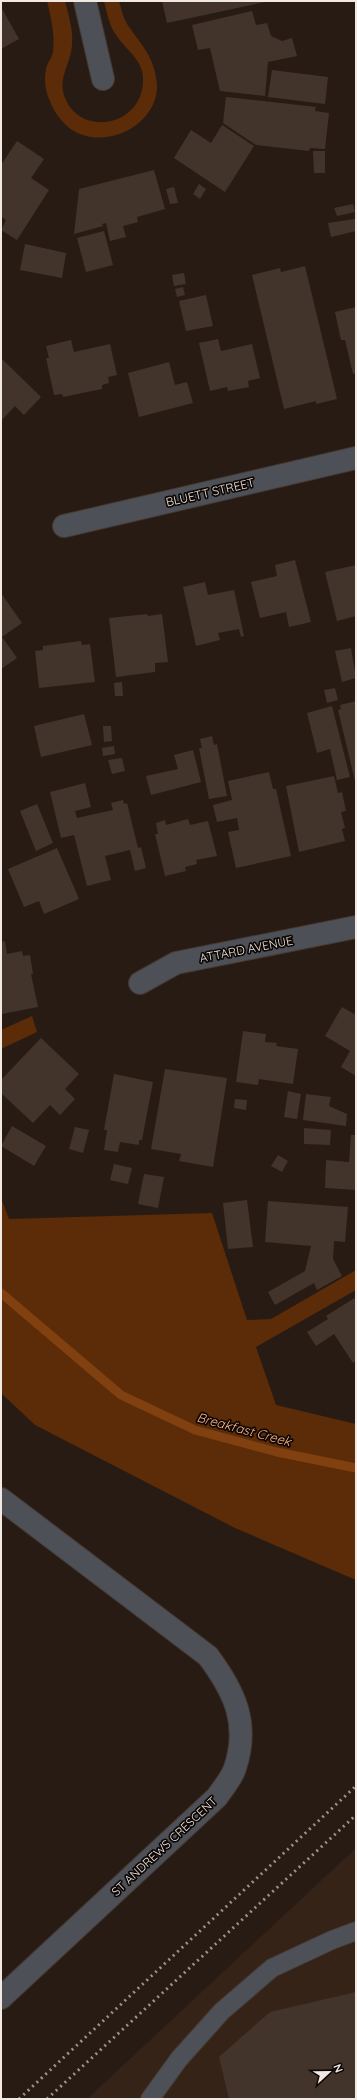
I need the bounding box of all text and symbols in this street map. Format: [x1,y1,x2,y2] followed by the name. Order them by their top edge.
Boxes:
[164,475,256,509] street label: BLUETT STREET
[198,933,294,965] street label: ATTARD AVENUE
[195,1409,294,1450] water label: Breakfast Creek
[108,1793,220,1899] street label: ST ANDREWS CRESCENT
[309,2052,349,2092] north arrow
[330,2062,346,2075] text: N

